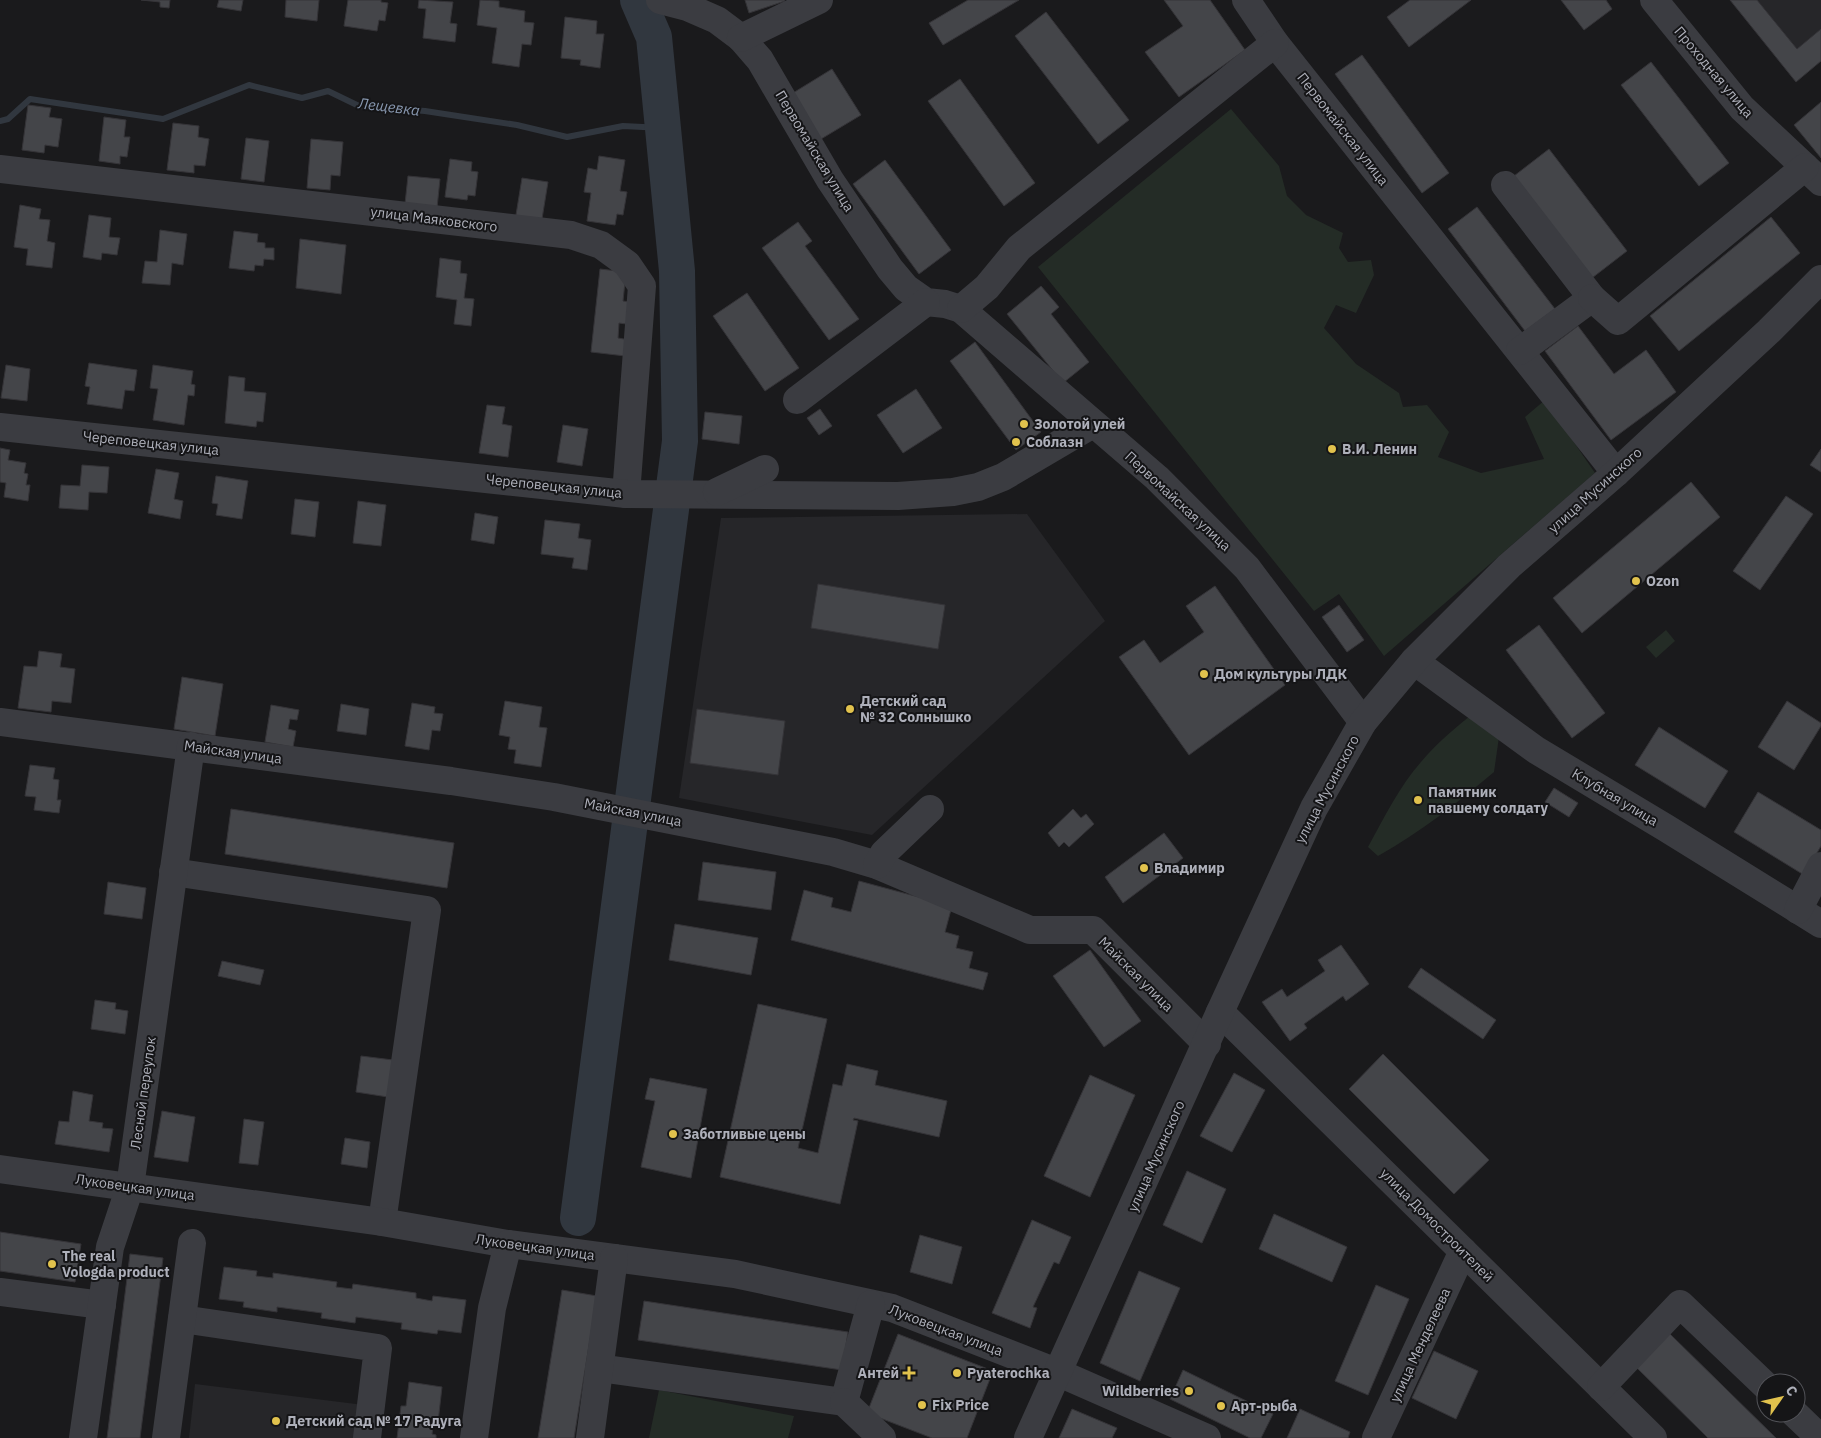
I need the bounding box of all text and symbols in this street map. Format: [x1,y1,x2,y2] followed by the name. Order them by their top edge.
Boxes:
[1671,23,1758,122] street label: Проходная улица
[1293,69,1393,189] street label: Первомайская улица
[772,87,859,215] street label: Первомайская улица
[356,93,421,120] water label: Лещевка
[370,202,499,236] street label: улица Маяковского
[1034,415,1125,433] place label: Золотой улей
[1018,418,1030,430] marker: Золотой улей
[82,427,221,459] street label: Череповецкая улица
[1026,433,1083,451] place label: Соблазн
[1010,436,1022,448] marker: Соблазн
[1342,440,1417,458] place label: В.И. Ленин
[1326,443,1338,455] marker: В.И. Ленин
[1544,443,1646,537] street label: улица Мусинского
[1121,447,1235,555] street label: Первомайская улица
[485,470,624,502] street label: Череповецкая улица
[1646,572,1679,590] place label: Ozon
[1630,575,1642,587] marker: Ozon
[1214,665,1347,683] place label: Дом культуры ЛДК
[1198,668,1210,680] marker: Дом культуры ЛДК
[860,692,971,726] place label: Детский сад № 32 Солнышко
[844,703,856,715] marker: Детский сад № 32 Солнышко
[1291,732,1363,846] street label: улица Мусинского
[183,736,284,768] street label: Майская улица
[1569,764,1662,830] street label: Клубная улица
[1428,783,1549,817] place label: Памятник павшему солдату
[583,794,684,830] street label: Майская улица
[1412,794,1424,806] marker: Памятник павшему солдату
[1154,859,1225,877] place label: Владимир
[1138,862,1150,874] marker: Владимир
[1095,933,1178,1016] street label: Майская улица
[126,1035,160,1150] street label: Лесной переулок
[1123,1097,1189,1214] street label: улица Мусинского
[683,1125,806,1143] place label: Заботливые цены
[667,1128,679,1140] marker: Заботливые цены
[1376,1164,1498,1286] street label: улица Домостроителей
[74,1170,196,1204] street label: Луковецкая улица
[474,1230,596,1264] street label: Луковецкая улица
[62,1247,170,1281] place label: The real Vologda product
[46,1258,58,1270] marker: The real Vologda product
[1386,1285,1455,1405] street label: улица Менделеева
[887,1300,1006,1360] street label: Луковецкая улица
[858,1364,899,1382] place label: Антей
[967,1364,1050,1382] place label: Pyaterochka
[903,1367,915,1379] marker: Антей
[951,1367,963,1379] marker: Pyaterochka
[1756,1373,1806,1423] north arrow
[1102,1382,1179,1400] place label: Wildberries
[1782,1382,1802,1400] text: С
[1183,1385,1195,1397] marker: Wildberries
[932,1396,989,1414] place label: Fix Price
[1231,1397,1297,1415] place label: Арт-рыба
[916,1399,928,1411] marker: Fix Price
[1215,1400,1227,1412] marker: Арт-рыба
[286,1412,462,1430] place label: Детский сад № 17 Радуга
[270,1415,282,1427] marker: Детский сад № 17 Радуга

